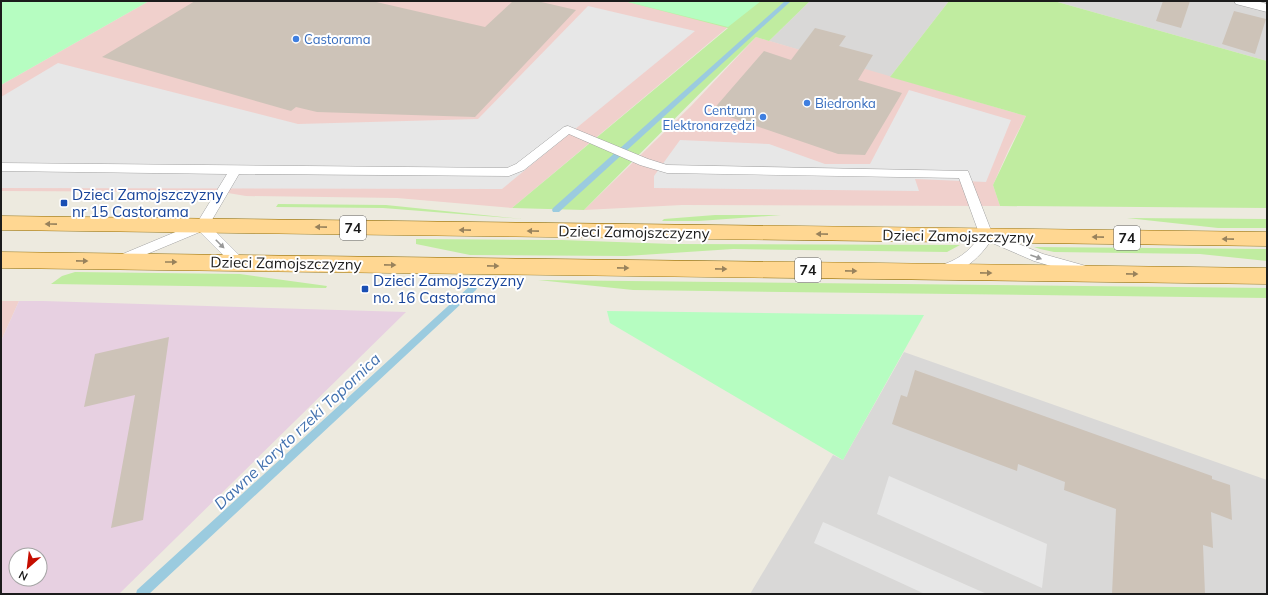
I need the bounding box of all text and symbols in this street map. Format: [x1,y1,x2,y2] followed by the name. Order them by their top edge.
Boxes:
[304,31,370,47] place label: Castorama
[291,34,301,44] marker: Castorama
[815,95,876,111] place label: Biedronka
[802,98,812,108] marker: Biedronka
[663,102,755,133] place label: Centrum Elektronarzędzi
[758,112,768,122] marker: Centrum Elektronarzędzi
[72,185,223,221] place label: Dzieci Zamojszczyzny nr 15 Castorama
[59,198,69,208] marker: Dzieci Zamojszczyzny nr 15 Castorama
[340,216,366,240] road number: 74
[45,220,57,227] one-way arrow
[558,221,710,243] street label: Dzieci Zamojszczyzny
[315,224,327,231] one-way arrow
[882,225,1034,247] street label: Dzieci Zamojszczyzny
[1114,226,1140,250] road number: 74
[458,227,471,233] one-way arrow
[526,228,539,234] one-way arrow
[815,231,828,237] one-way arrow
[1091,234,1104,240] one-way arrow
[1221,236,1234,242] one-way arrow
[215,239,225,249] one-way arrow
[210,252,362,274] street label: Dzieci Zamojszczyzny
[1030,254,1042,260] one-way arrow
[76,258,89,264] one-way arrow
[795,258,821,282] road number: 74
[165,259,178,265] one-way arrow
[384,262,397,268] one-way arrow
[487,263,500,269] one-way arrow
[617,265,630,271] one-way arrow
[715,266,728,272] one-way arrow
[845,268,858,274] one-way arrow
[980,270,993,276] one-way arrow
[373,271,524,307] place label: Dzieci Zamojszczyzny no. 16 Castorama
[1126,271,1138,278] one-way arrow
[360,284,370,294] marker: Dzieci Zamojszczyzny no. 16 Castorama
[210,348,385,513] water label: Dawne koryto rzeki Topornica
[8,547,48,587] north arrow
[16,568,30,584] text: N

